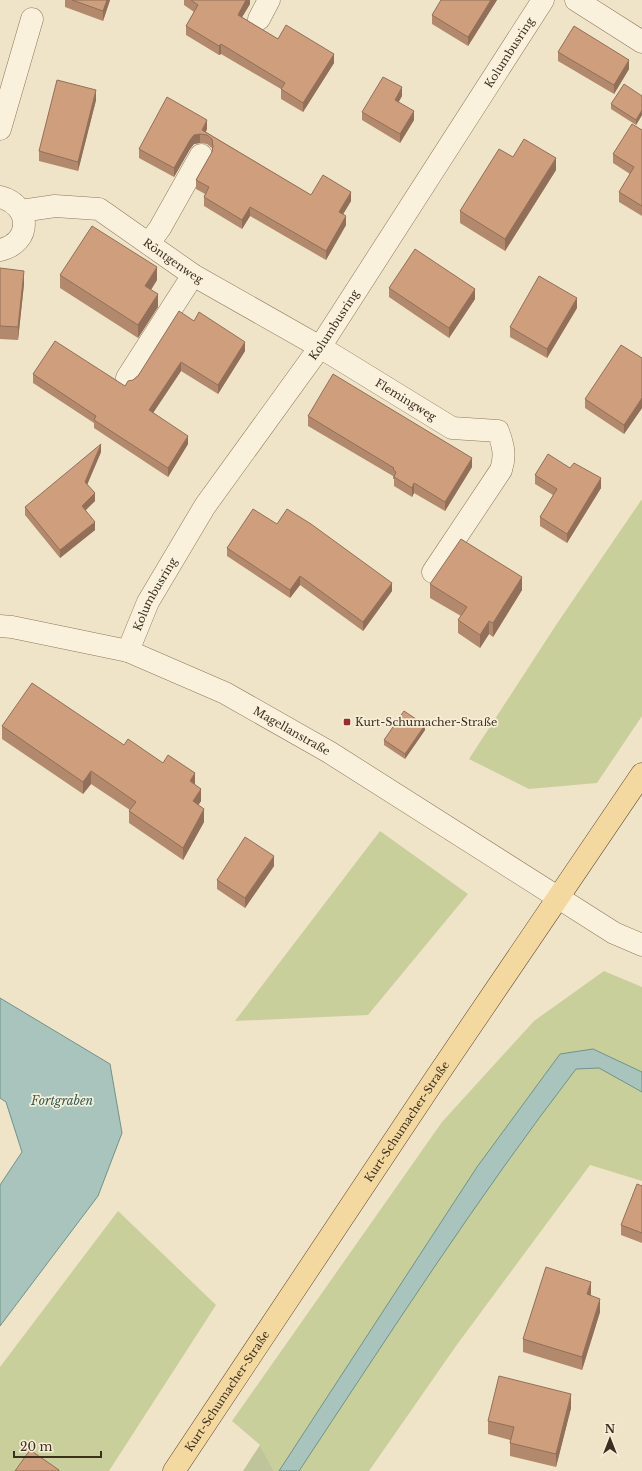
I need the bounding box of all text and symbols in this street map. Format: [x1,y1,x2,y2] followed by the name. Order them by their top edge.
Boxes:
[482,14,537,90] street label: Kolumbusring
[140,235,206,287] street label: Röntgenweg
[306,287,362,363] street label: Kolumbusring
[373,376,439,424] street label: Flemingweg
[130,555,180,633] street label: Kolumbusring
[251,704,333,758] street label: Magellanstraße
[355,715,497,729] place label: Kurt-Schumacher-Straße
[342,717,352,727] marker: Kurt-Schumacher-Straße
[361,1058,452,1185] street label: Kurt-Schumacher-Straße
[30,1093,93,1108] water label: Fortgraben
[182,1328,272,1454] street label: Kurt-Schumacher-Straße
[590,1419,630,1459] north arrow
[605,1422,616,1436] text: N
[14,1433,101,1459] scale bar
[20,1439,52,1454] text: 20 m

